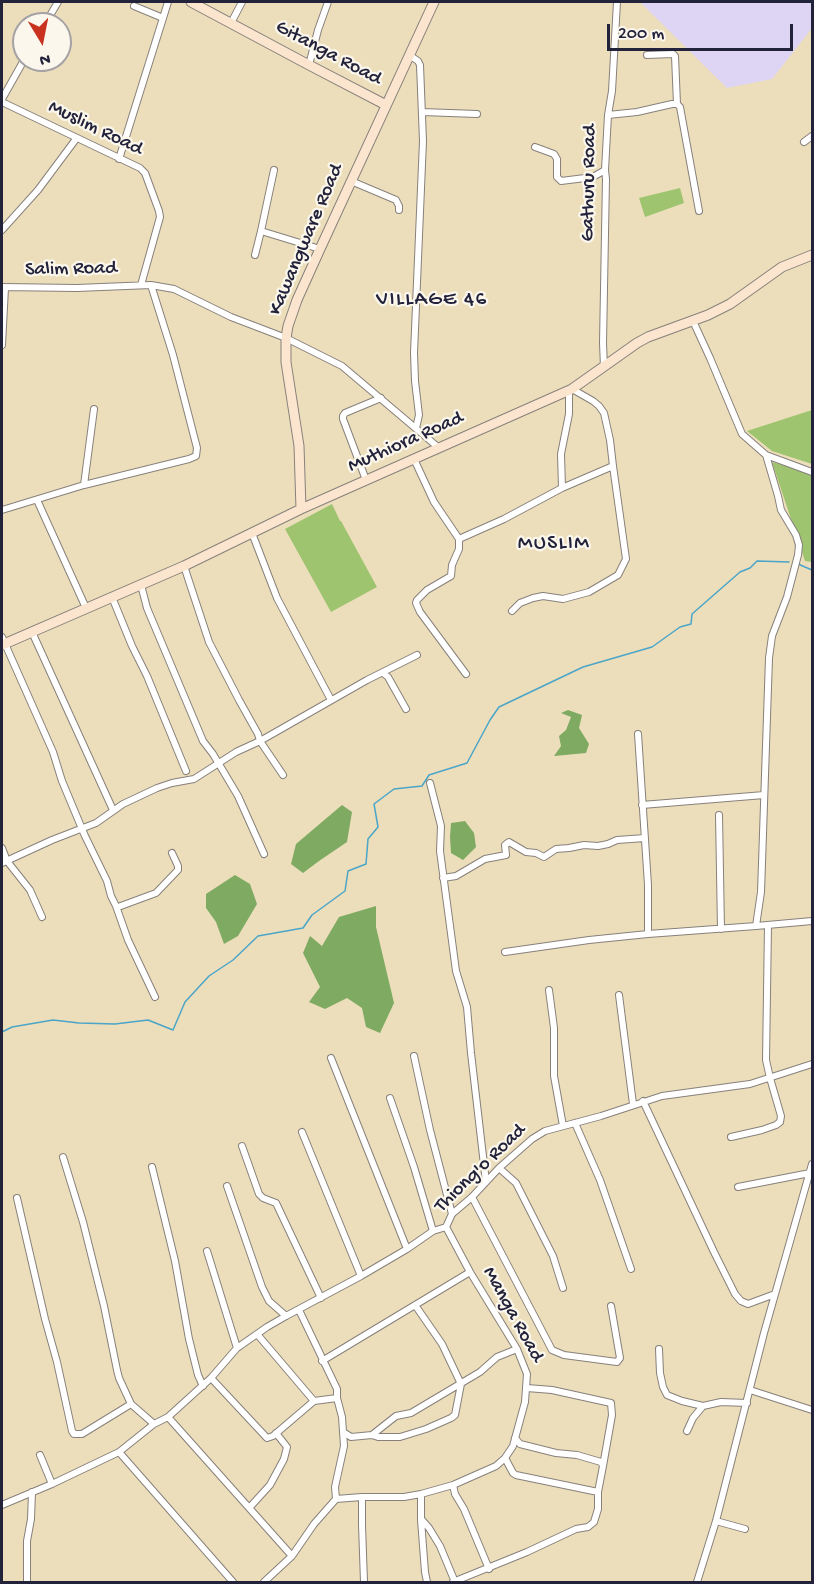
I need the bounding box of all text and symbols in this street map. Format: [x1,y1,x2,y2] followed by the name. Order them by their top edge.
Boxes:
[12,12,72,72] north arrow
[610,12,796,50] scale bar
[271,16,385,92] street label: Gitanga Road
[618,24,664,45] text: 200 m
[38,48,52,69] text: N
[44,96,146,162] street label: Muslim Road
[577,124,603,242] street label: Gathuru Road
[264,161,350,319] street label: Kawangware Road
[25,257,117,283] street label: Salim Road
[376,288,488,314] district label: VILLAGE 46
[345,407,467,479] street label: Muthiora Road
[518,532,590,558] district label: MUSLIM
[430,1119,532,1219] street label: Thiong'o Road
[476,1263,548,1367] street label: Manga Road

